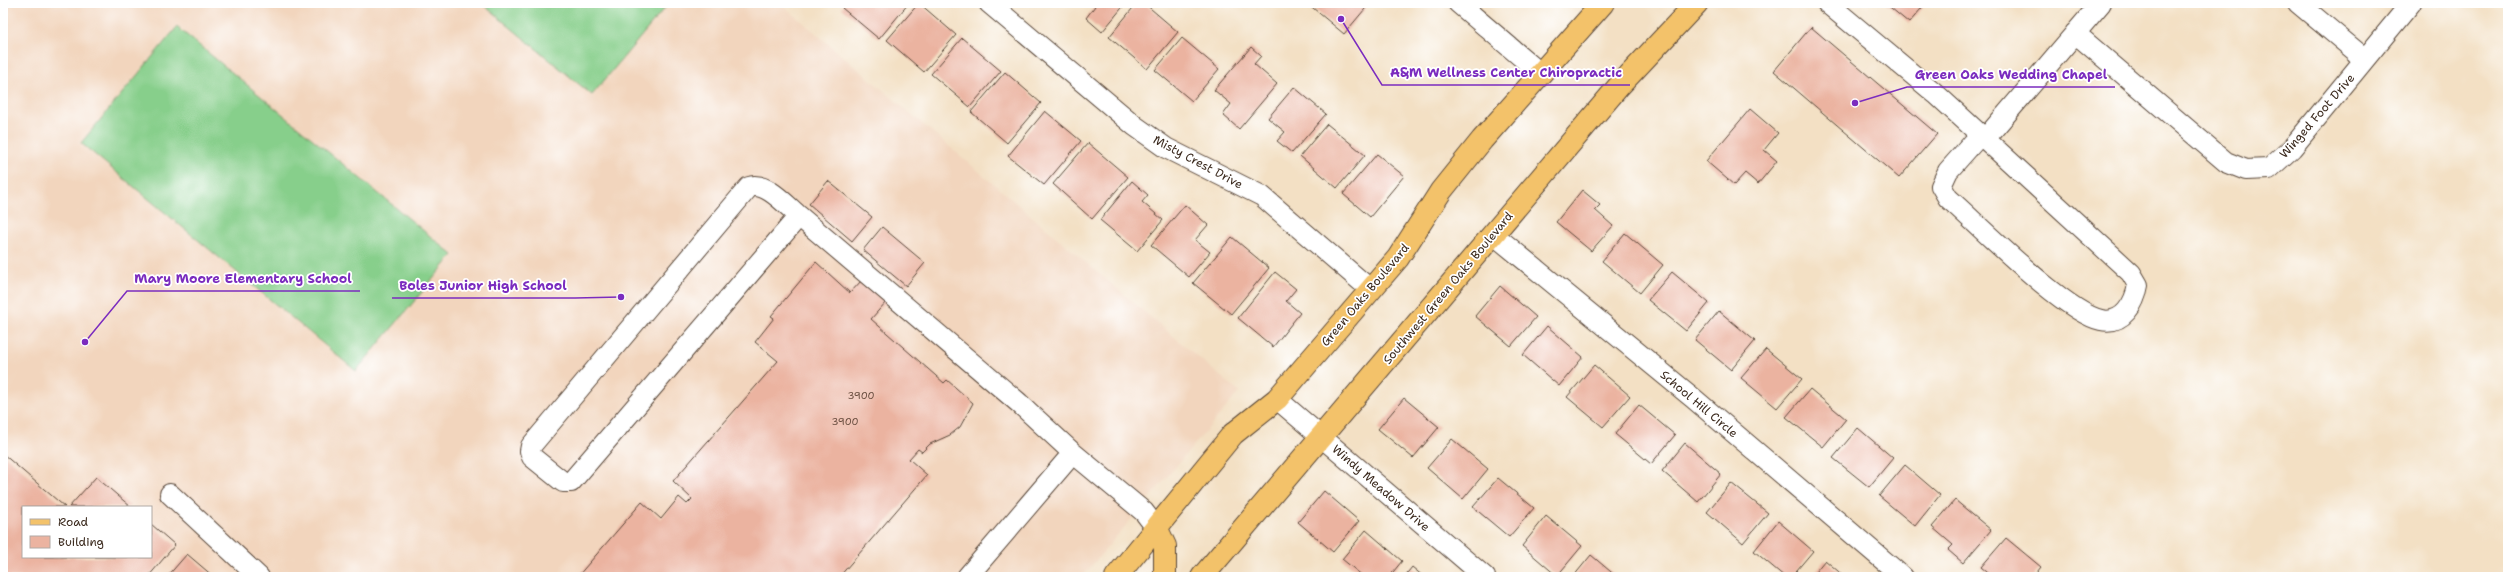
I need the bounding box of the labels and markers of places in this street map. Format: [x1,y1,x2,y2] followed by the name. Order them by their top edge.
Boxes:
[1382,60,1630,85] callout: A&M Wellness Center Chiropractic
[1907,62,2115,87] callout: Green Oaks Wedding Chapel
[127,266,360,291] callout: Mary Moore Elementary School
[392,273,575,298] callout: Boles Junior High School

